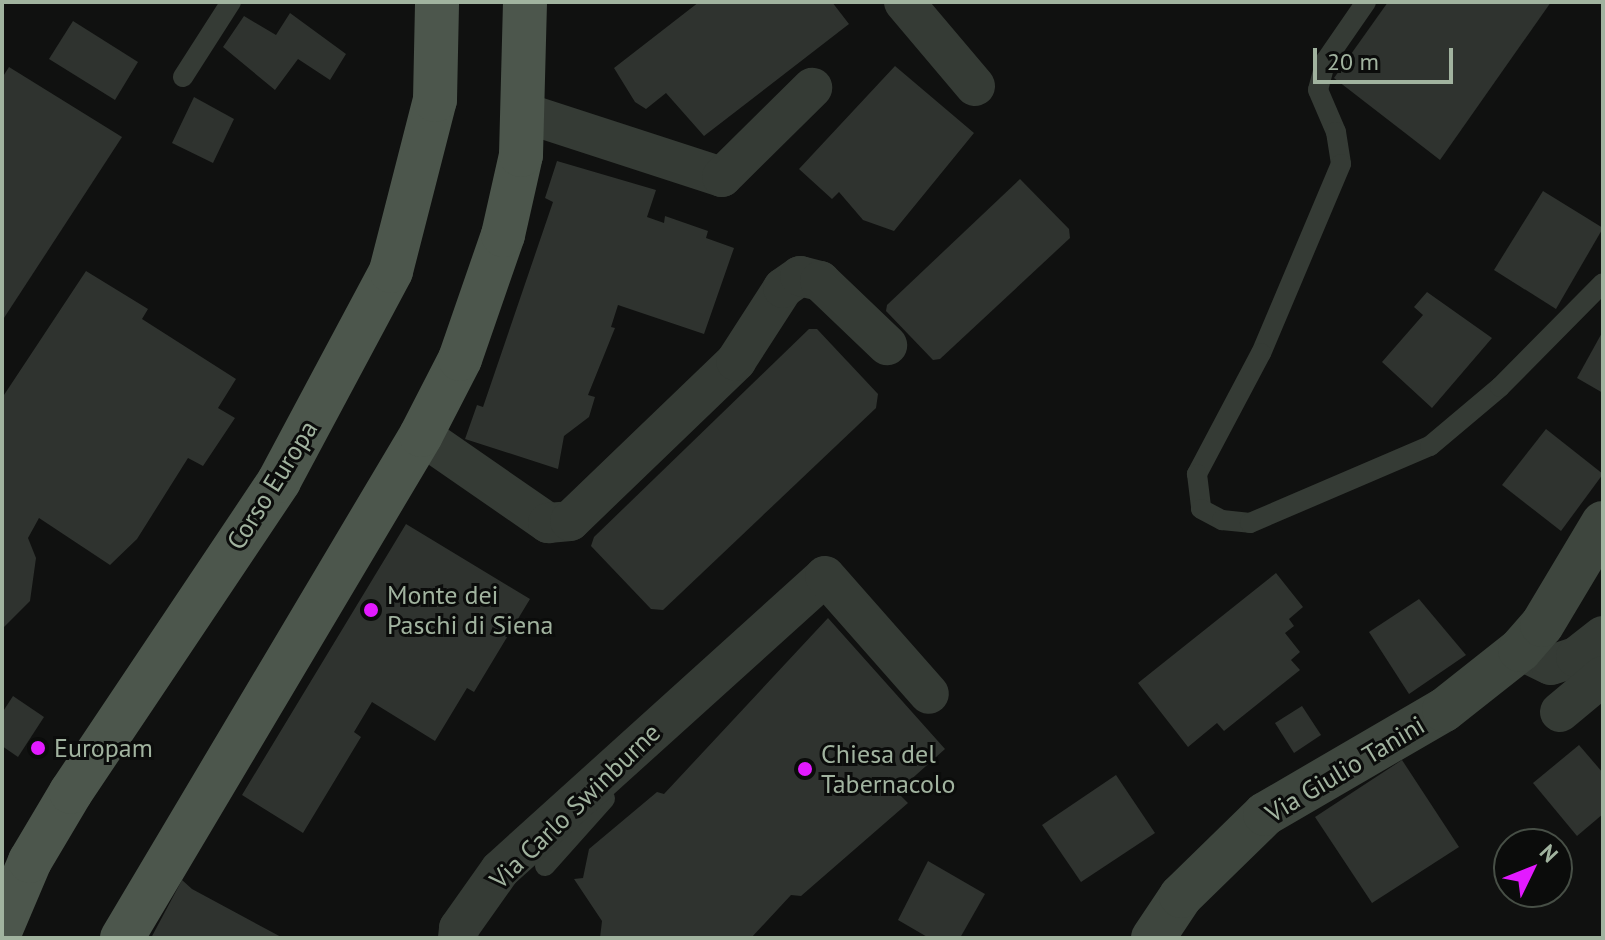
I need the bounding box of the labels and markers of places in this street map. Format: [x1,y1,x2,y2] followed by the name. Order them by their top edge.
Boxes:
[387,579,553,640] place label: Monte dei Paschi di Siena
[362,601,380,619] marker: Monte dei Paschi di Siena
[54,732,153,764] place label: Europam
[821,738,955,800] place label: Chiesa del Tabernacolo
[29,739,47,757] marker: Europam
[796,760,814,778] marker: Chiesa del Tabernacolo

